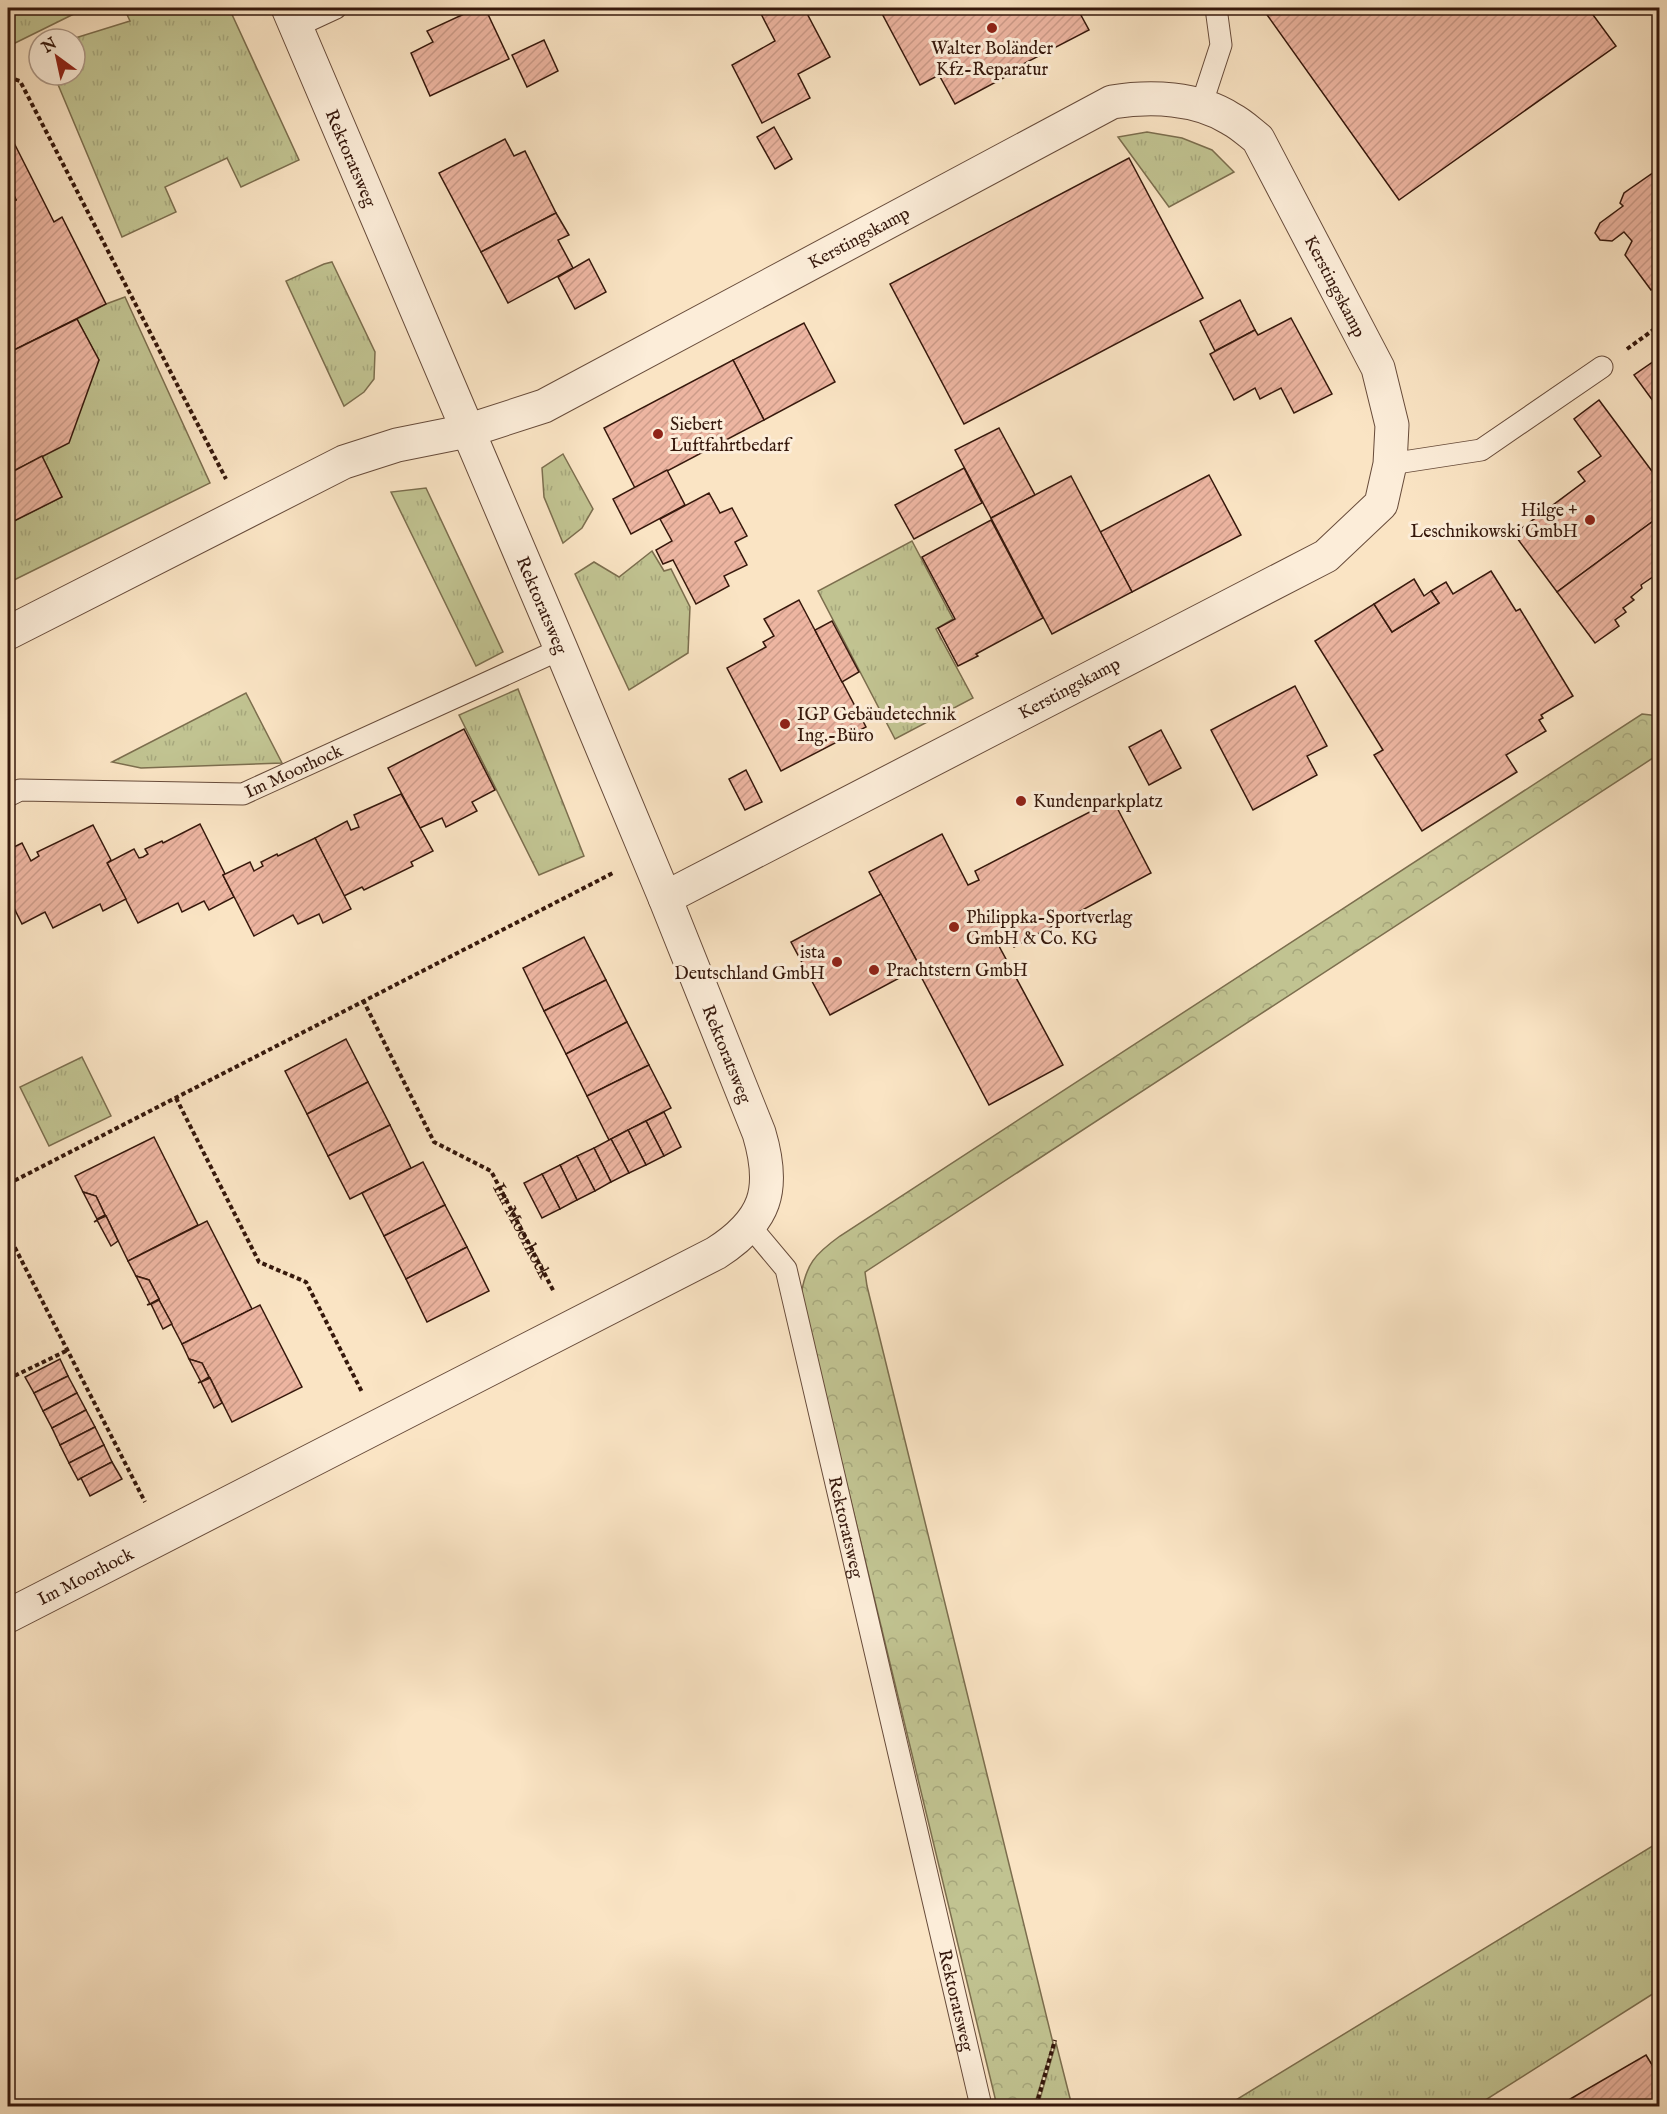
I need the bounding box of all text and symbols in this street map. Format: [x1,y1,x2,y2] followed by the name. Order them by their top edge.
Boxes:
[985,21,999,35] marker: Walter Boländer Kfz-Reparatur
[27,27,87,87] north arrow
[38,34,61,59] text: N
[931,38,1053,82] place label: Walter Boländer Kfz-Reparatur
[319,106,381,211] street label: Rektoratsweg
[805,202,914,275] street label: Kerstingskamp
[1298,232,1370,342] street label: Kerstingskamp
[670,414,793,458] place label: Siebert Luftfahrtbedarf
[651,427,665,441] marker: Siebert Luftfahrtbedarf
[1410,500,1578,544] place label: Hilge + Leschnikowski GmbH
[1583,513,1597,527] marker: Hilge + Leschnikowski GmbH
[510,553,572,658] street label: Rektoratsweg
[1015,653,1125,726] street label: Kerstingskamp
[797,704,956,748] place label: IGP Gebäudetechnik Ing.-Büro
[778,717,792,731] marker: IGP Gebäudetechnik Ing.-Büro
[242,740,347,805] street label: Im Moorhock
[1033,791,1163,814] place label: Kundenparkplatz
[1014,794,1028,808] marker: Kundenparkplatz
[966,907,1133,951] place label: Philippka-Sportverlag GmbH & Co. KG
[947,920,961,934] marker: Philippka-Sportverlag GmbH & Co. KG
[674,942,825,986] place label: ista Deutschland GmbH
[830,955,844,969] marker: ista Deutschland GmbH
[886,960,1028,983] place label: Prachtstern GmbH
[867,963,881,977] marker: Prachtstern GmbH
[695,1002,756,1107] street label: Rektoratsweg
[486,1180,555,1284] street label: Im Moorhock
[822,1474,868,1581] street label: Rektoratsweg
[34,1543,138,1612] street label: Im Moorhock
[932,1947,978,2054] street label: Rektoratsweg

